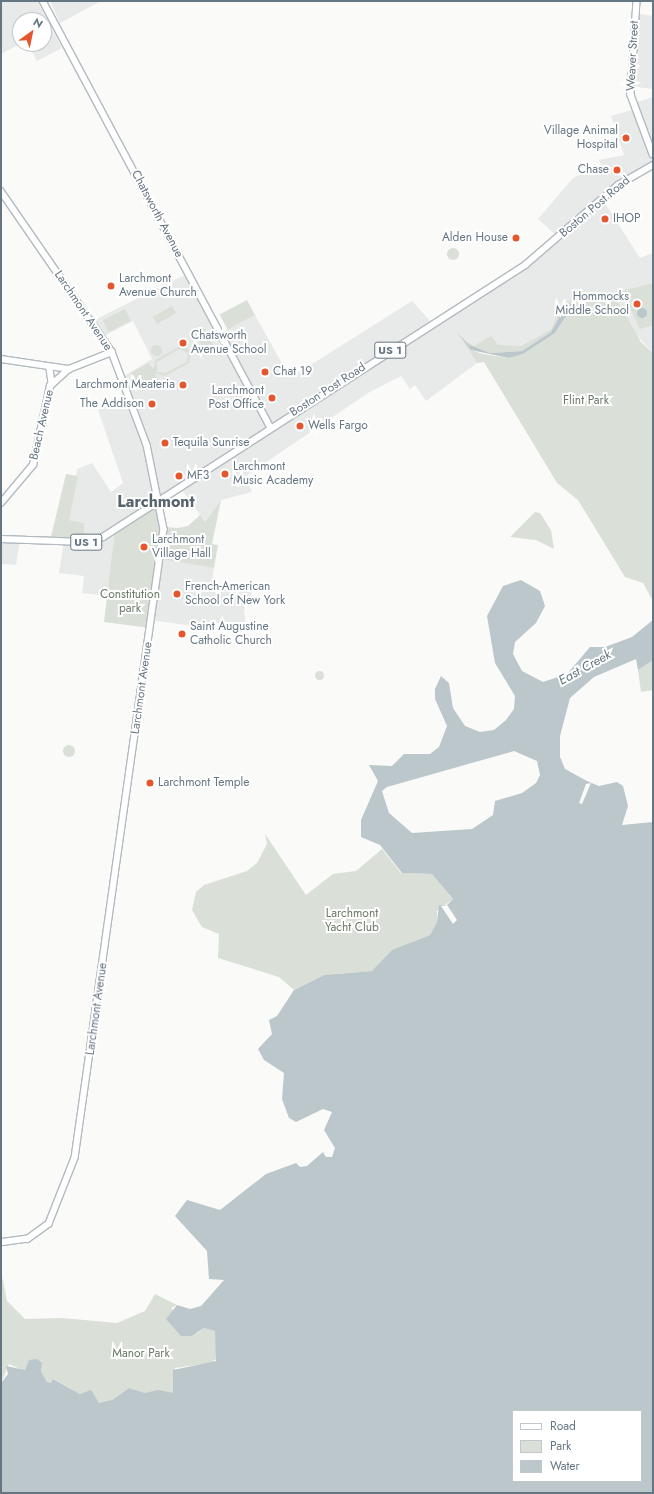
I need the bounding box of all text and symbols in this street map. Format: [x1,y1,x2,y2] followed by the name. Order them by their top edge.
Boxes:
[12,12,52,52] north arrow
[30,14,46,32] text: N
[624,20,642,92] street label: Weaver Street
[544,124,618,152] place label: Village Animal Hospital
[621,133,631,143] marker: Village Animal Hospital
[578,163,609,177] place label: Chase
[612,165,622,175] marker: Chase
[128,168,186,260] street label: Chatsworth Avenue
[557,173,633,241] street label: Boston Post Road
[613,212,641,226] place label: IHOP
[600,214,610,224] marker: IHOP
[442,231,508,245] place label: Alden House
[511,233,521,243] marker: Alden House
[51,268,115,354] street label: Larchmont Avenue
[119,272,197,300] place label: Larchmont Avenue Church
[106,281,116,291] marker: Larchmont Avenue Church
[555,290,629,318] place label: Hommocks Middle School
[632,299,642,309] marker: Hommocks Middle School
[191,329,266,357] place label: Chatsworth Avenue School
[178,338,188,348] marker: Chatsworth Avenue School
[374,341,406,359] road number: US 1
[287,360,369,420] street label: Boston Post Road
[273,365,312,379] place label: Chat 19
[260,367,270,377] marker: Chat 19
[75,378,175,392] place label: Larchmont Meateria
[178,380,188,390] marker: Larchmont Meateria
[209,384,264,412] place label: Larchmont Post Office
[27,388,57,462] street label: Beach Avenue
[267,393,277,403] marker: Larchmont Post Office
[563,394,609,408] park label: Flint Park
[80,397,144,411] place label: The Addison
[147,399,157,409] marker: The Addison
[308,419,368,433] place label: Wells Fargo
[295,421,305,431] marker: Wells Fargo
[173,436,249,450] place label: Tequila Sunrise
[160,438,170,448] marker: Tequila Sunrise
[233,460,313,488] place label: Larchmont Music Academy
[187,469,209,483] place label: MF3
[220,469,230,479] marker: Larchmont Music Academy
[174,471,184,481] marker: MF3
[117,492,195,512] district label: Larchmont
[70,533,102,551] road number: US 1
[152,533,211,561] place label: Larchmont Village Hall
[139,542,149,552] marker: Larchmont Village Hall
[185,580,285,608] place label: French-American School of New York
[100,588,160,616] park label: Constitution park
[172,589,182,599] marker: French-American School of New York
[190,620,272,648] place label: Saint Augustine Catholic Church
[177,629,187,639] marker: Saint Augustine Catholic Church
[128,641,156,735] street label: Larchmont Avenue
[556,647,614,689] water label: East Creek
[158,776,250,790] place label: Larchmont Temple
[145,778,155,788] marker: Larchmont Temple
[325,907,379,935] park label: Larchmont Yacht Club
[83,962,111,1056] street label: Larchmont Avenue
[112,1347,170,1361] park label: Manor Park
[512,1410,642,1482] legend
[550,1417,576,1435] text: Road
[550,1437,571,1455] text: Park
[550,1457,580,1475] text: Water

